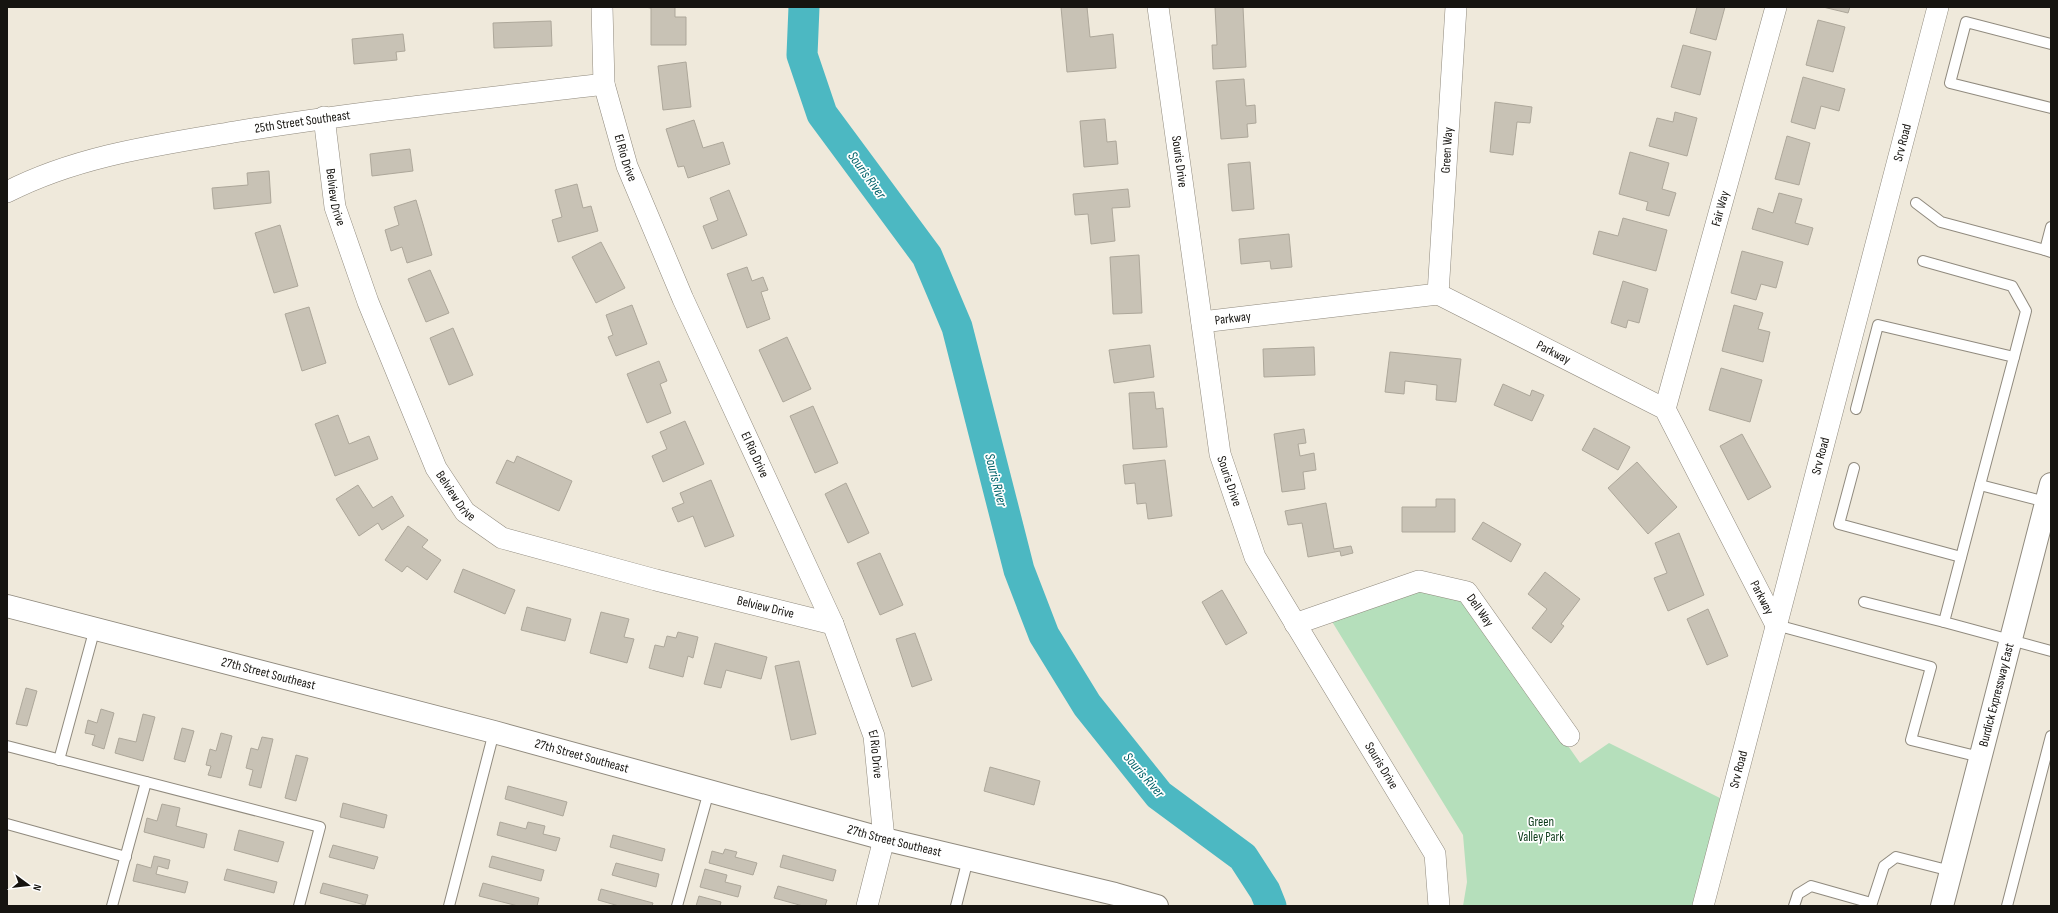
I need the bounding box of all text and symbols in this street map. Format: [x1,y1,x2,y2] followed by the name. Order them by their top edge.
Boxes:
[253,107,351,137] street label: 25th Street Southeast
[1890,122,1915,163] street label: Srv Road
[1438,127,1456,174] street label: Green Way
[611,133,641,184] street label: El Rio Drive
[1168,135,1191,188] street label: Souris Drive
[844,148,890,203] water label: Souris River
[322,168,349,228] street label: Belview Drive
[1708,189,1733,228] street label: Fair Way
[1214,308,1252,328] street label: Parkway
[1534,337,1573,368] street label: Parkway
[737,429,772,480] street label: El Rio Drive
[1808,436,1833,477] street label: Srv Road
[981,452,1011,509] water label: Souris River
[1213,454,1245,508] street label: Souris Drive
[432,468,478,525] street label: Belview Drive
[1746,578,1777,617] street label: Parkway
[1463,591,1497,630] street label: Dell Way
[735,592,796,622] street label: Belview Drive
[1975,641,2018,748] street label: Burdick Expressway East
[220,654,317,693] street label: 27th Street Southeast
[864,728,886,779] street label: El Rio Drive
[533,736,631,777] street label: 27th Street Southeast
[1361,739,1402,792] street label: Souris Drive
[1120,749,1169,802] water label: Souris River
[1726,749,1751,790] street label: Srv Road
[1518,814,1564,845] park label: Green Valley Park
[845,821,943,860] street label: 27th Street Southeast
[8,865,48,905] north arrow
[30,883,44,892] text: N

